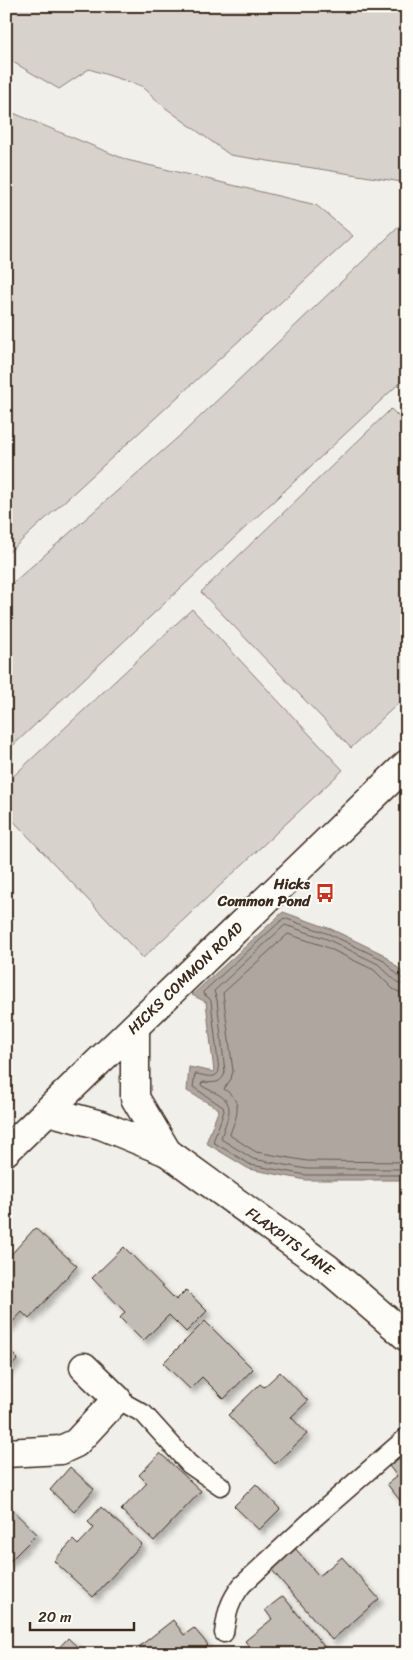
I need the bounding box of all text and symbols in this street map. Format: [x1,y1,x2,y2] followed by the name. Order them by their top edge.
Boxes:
[217,871,311,914] place label: Hicks Common Pond
[314,882,336,904] bus stop icon: Hicks Common Pond
[121,915,249,1041] street label: HICKS COMMON ROAD
[240,1200,342,1283] street label: FLAXPITS LANE
[30,1600,134,1632] scale bar
[38,1604,72,1630] text: 20 m

